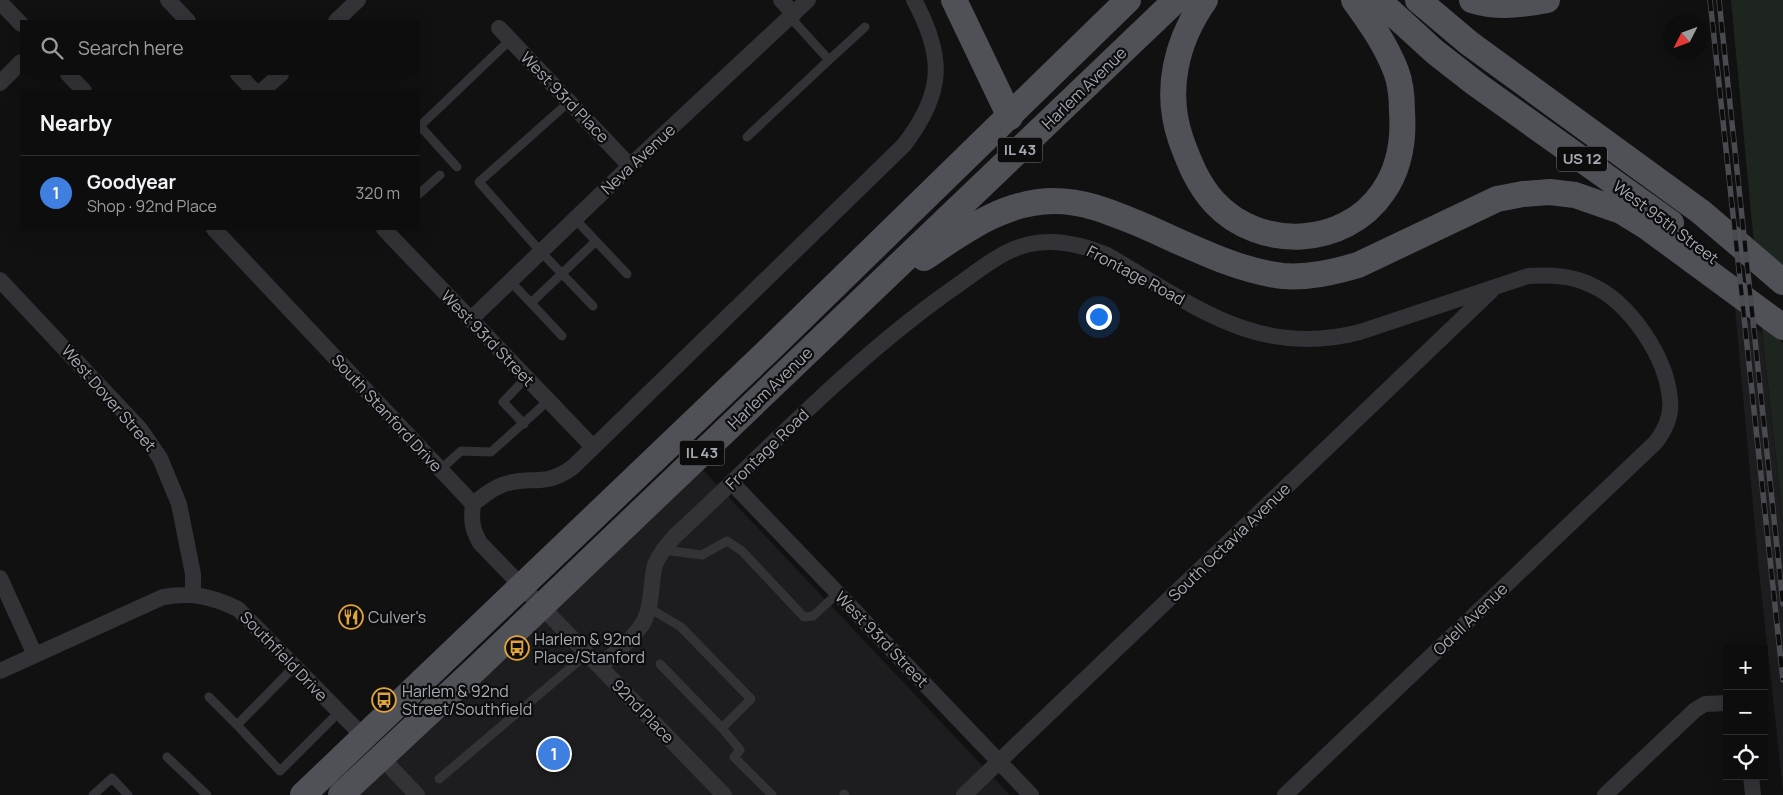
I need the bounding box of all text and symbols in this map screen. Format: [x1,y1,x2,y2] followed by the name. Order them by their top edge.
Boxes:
[1663,15,1708,60] north arrow
[20,20,420,75] search box
[38,34,66,62] icon: search
[78,35,184,61] text: Search here
[1037,42,1131,134] street label: Harlem Avenue
[516,47,614,147] street label: West 93rd Place
[40,109,112,137] text: Nearby
[596,119,680,199] street label: Neva Avenue
[998,138,1042,162] road number: IL 43
[1557,146,1607,172] road number: US 12
[87,169,176,195] text: Goodyear
[1609,175,1723,269] street label: West 95th Street
[52,182,60,204] text: 1
[356,182,400,204] text: 320 m
[87,195,217,217] text: Shop · 92nd Place
[1083,240,1189,310] street label: Frontage Road
[437,285,539,391] street label: West 93rd Street
[1086,304,1112,330] your location
[57,340,161,456] street label: West Dover Street
[723,342,817,434] street label: Harlem Avenue
[327,350,447,476] street label: South Stanford Drive
[721,404,813,494] street label: Frontage Road
[680,440,724,466] road number: IL 43
[1163,478,1295,606] street label: South Octavia Avenue
[1428,578,1512,660] street label: Odell Avenue
[831,586,933,692] street label: West 93rd Street
[338,604,364,630] restaurant icon: Culver's
[235,606,333,706] street label: Southfield Drive
[368,606,426,628] place label: Culver's
[534,628,645,668] place label: Harlem & 92nd Place/Stanford
[504,635,530,661] bus stop icon: Harlem & 92nd Place/Stanford
[1723,645,1768,780] map controls
[1723,645,1768,690] button: +
[607,674,679,748] street label: 92nd Place
[402,680,532,720] place label: Harlem & 92nd Street/Southfield
[371,687,397,713] bus stop icon: Harlem & 92nd Street/Southfield
[1723,690,1768,735] button: −
[538,735,570,773] pin: 1
[1723,735,1768,780] button: locate

